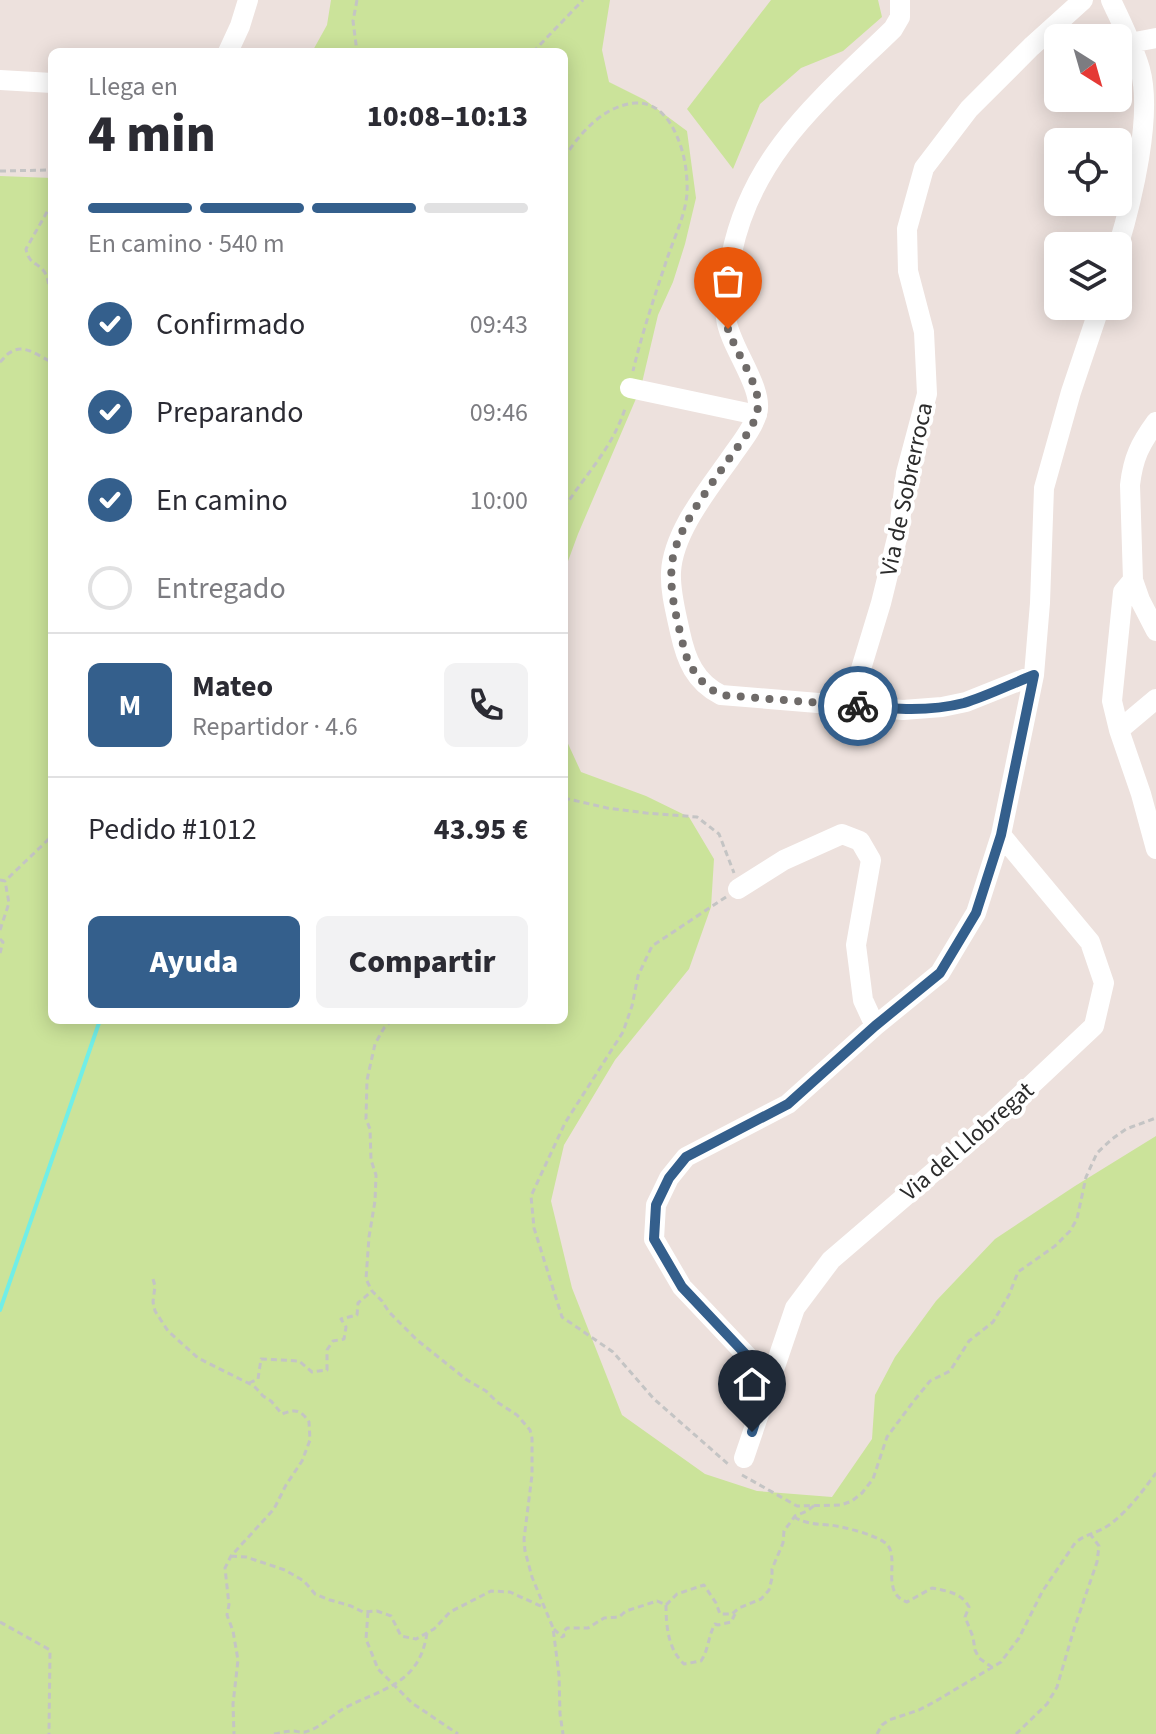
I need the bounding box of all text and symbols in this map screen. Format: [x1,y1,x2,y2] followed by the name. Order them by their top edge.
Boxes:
[1044,24,1132,112] north arrow
[1044,24,1132,320] map controls
[88,68,178,105] text: Llega en
[367,95,528,138] text: 10:08–10:13
[88,98,216,172] text: 4 min
[1044,128,1132,216] button: locate
[88,225,284,262] text: En camino · 540 m
[1044,232,1132,320] button: layers
[694,247,762,329] pin
[706,259,750,303] icon: bag
[88,302,132,346] icon: check
[156,303,305,346] text: Confirmado
[470,306,528,343] text: 09:43
[88,390,132,434] icon: check
[156,391,303,434] text: Preparando
[470,394,528,431] text: 09:46
[871,399,942,579] street label: Via de Sobrerroca
[88,478,132,522] icon: check
[156,479,288,522] text: En camino
[470,482,528,519] text: 10:00
[156,567,286,610] text: Entregado
[444,663,528,747] button: phone
[192,665,273,708] text: Mateo
[818,666,898,746] courier
[119,684,141,727] text: M
[836,684,880,728] icon: bike
[192,708,358,745] text: Repartidor · 4.6
[88,808,257,851] text: Pedido #1012
[434,808,528,851] text: 43.95 €
[88,916,300,1008] button: Ayuda
[316,916,528,1008] button: Compartir
[893,1073,1042,1209] street label: Via del Llobregat
[718,1350,786,1432] pin
[730,1362,774,1406] icon: home

